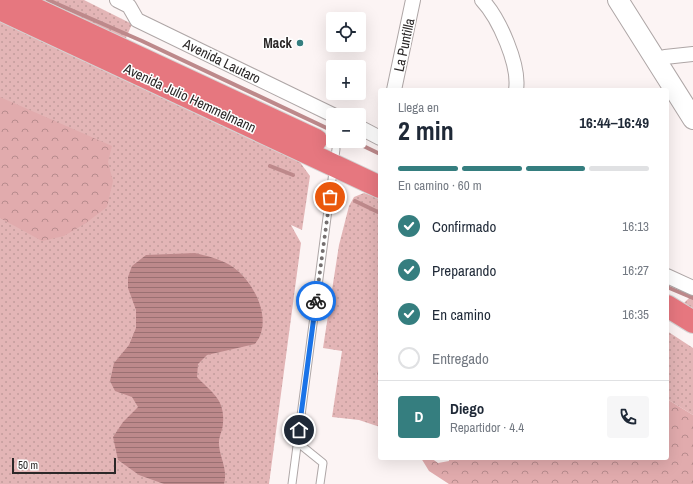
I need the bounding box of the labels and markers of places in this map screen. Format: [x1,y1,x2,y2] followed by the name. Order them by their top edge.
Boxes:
[263,34,293,52] place label: Mack
[295,38,305,48] marker: Mack
[313,180,347,214] pin
[282,413,316,447] pin

